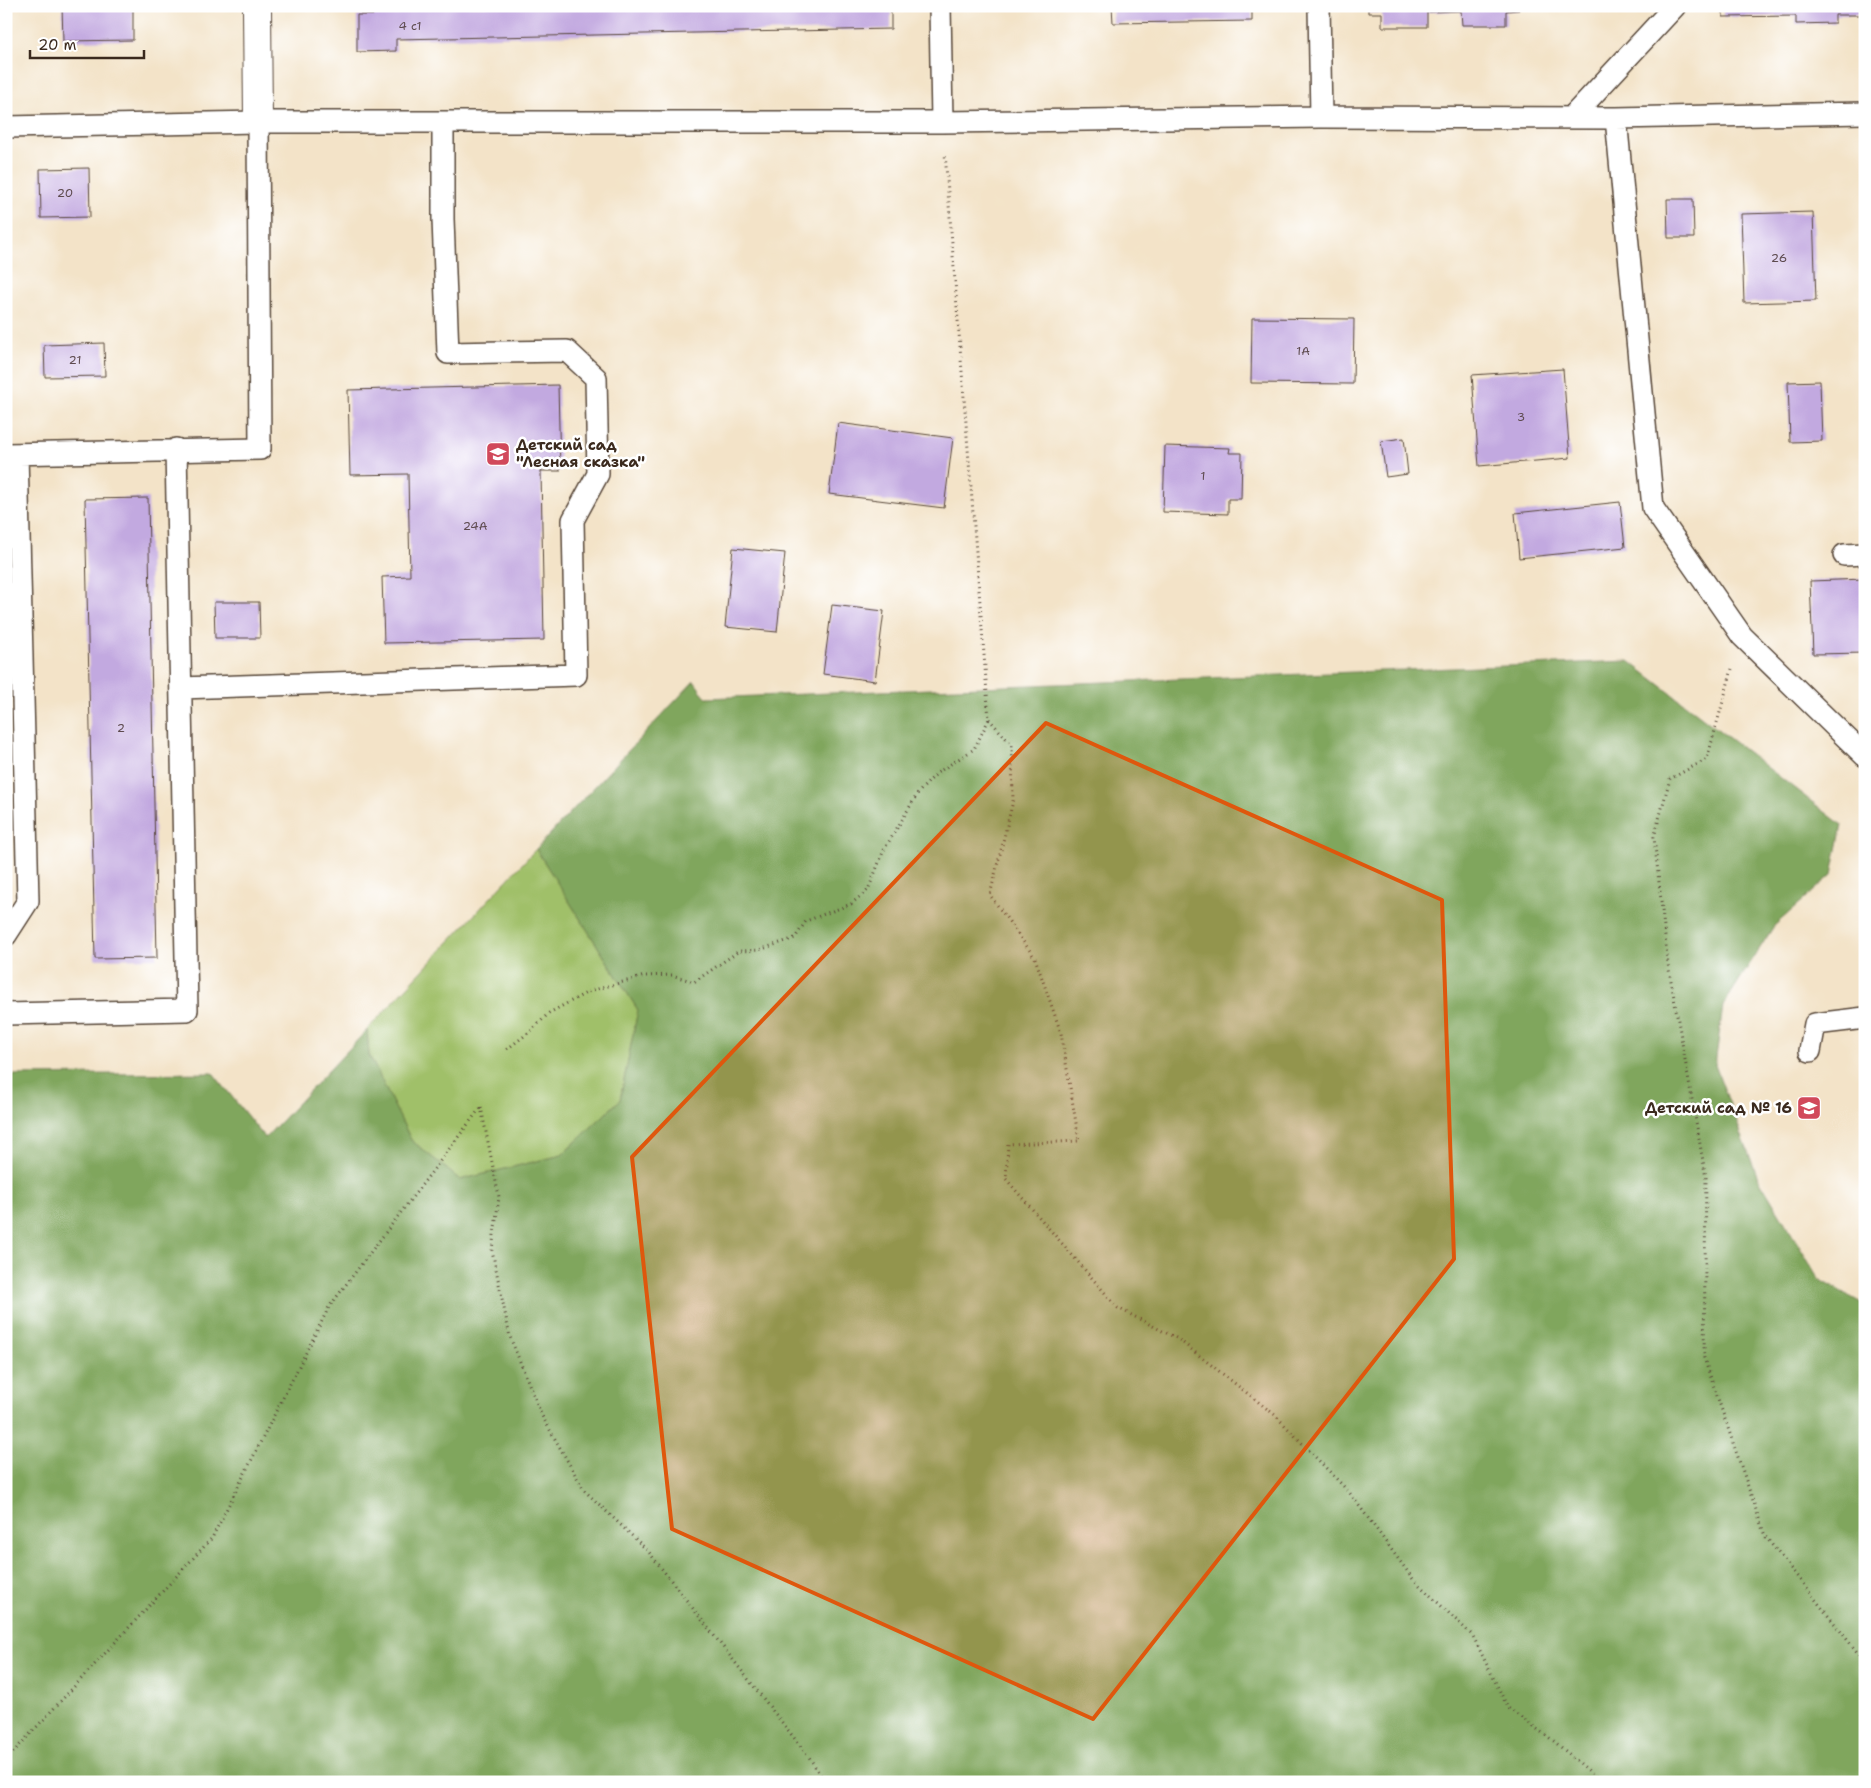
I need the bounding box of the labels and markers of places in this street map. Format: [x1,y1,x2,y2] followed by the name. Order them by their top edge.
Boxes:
[516,435,645,472] place label: Детский сад "Лесная сказка"
[485,441,511,467] school or university icon: Детский сад "Лесная сказка"
[1796,1095,1822,1121] school or university icon: Детский сад № 16
[1645,1098,1792,1118] place label: Детский сад № 16

